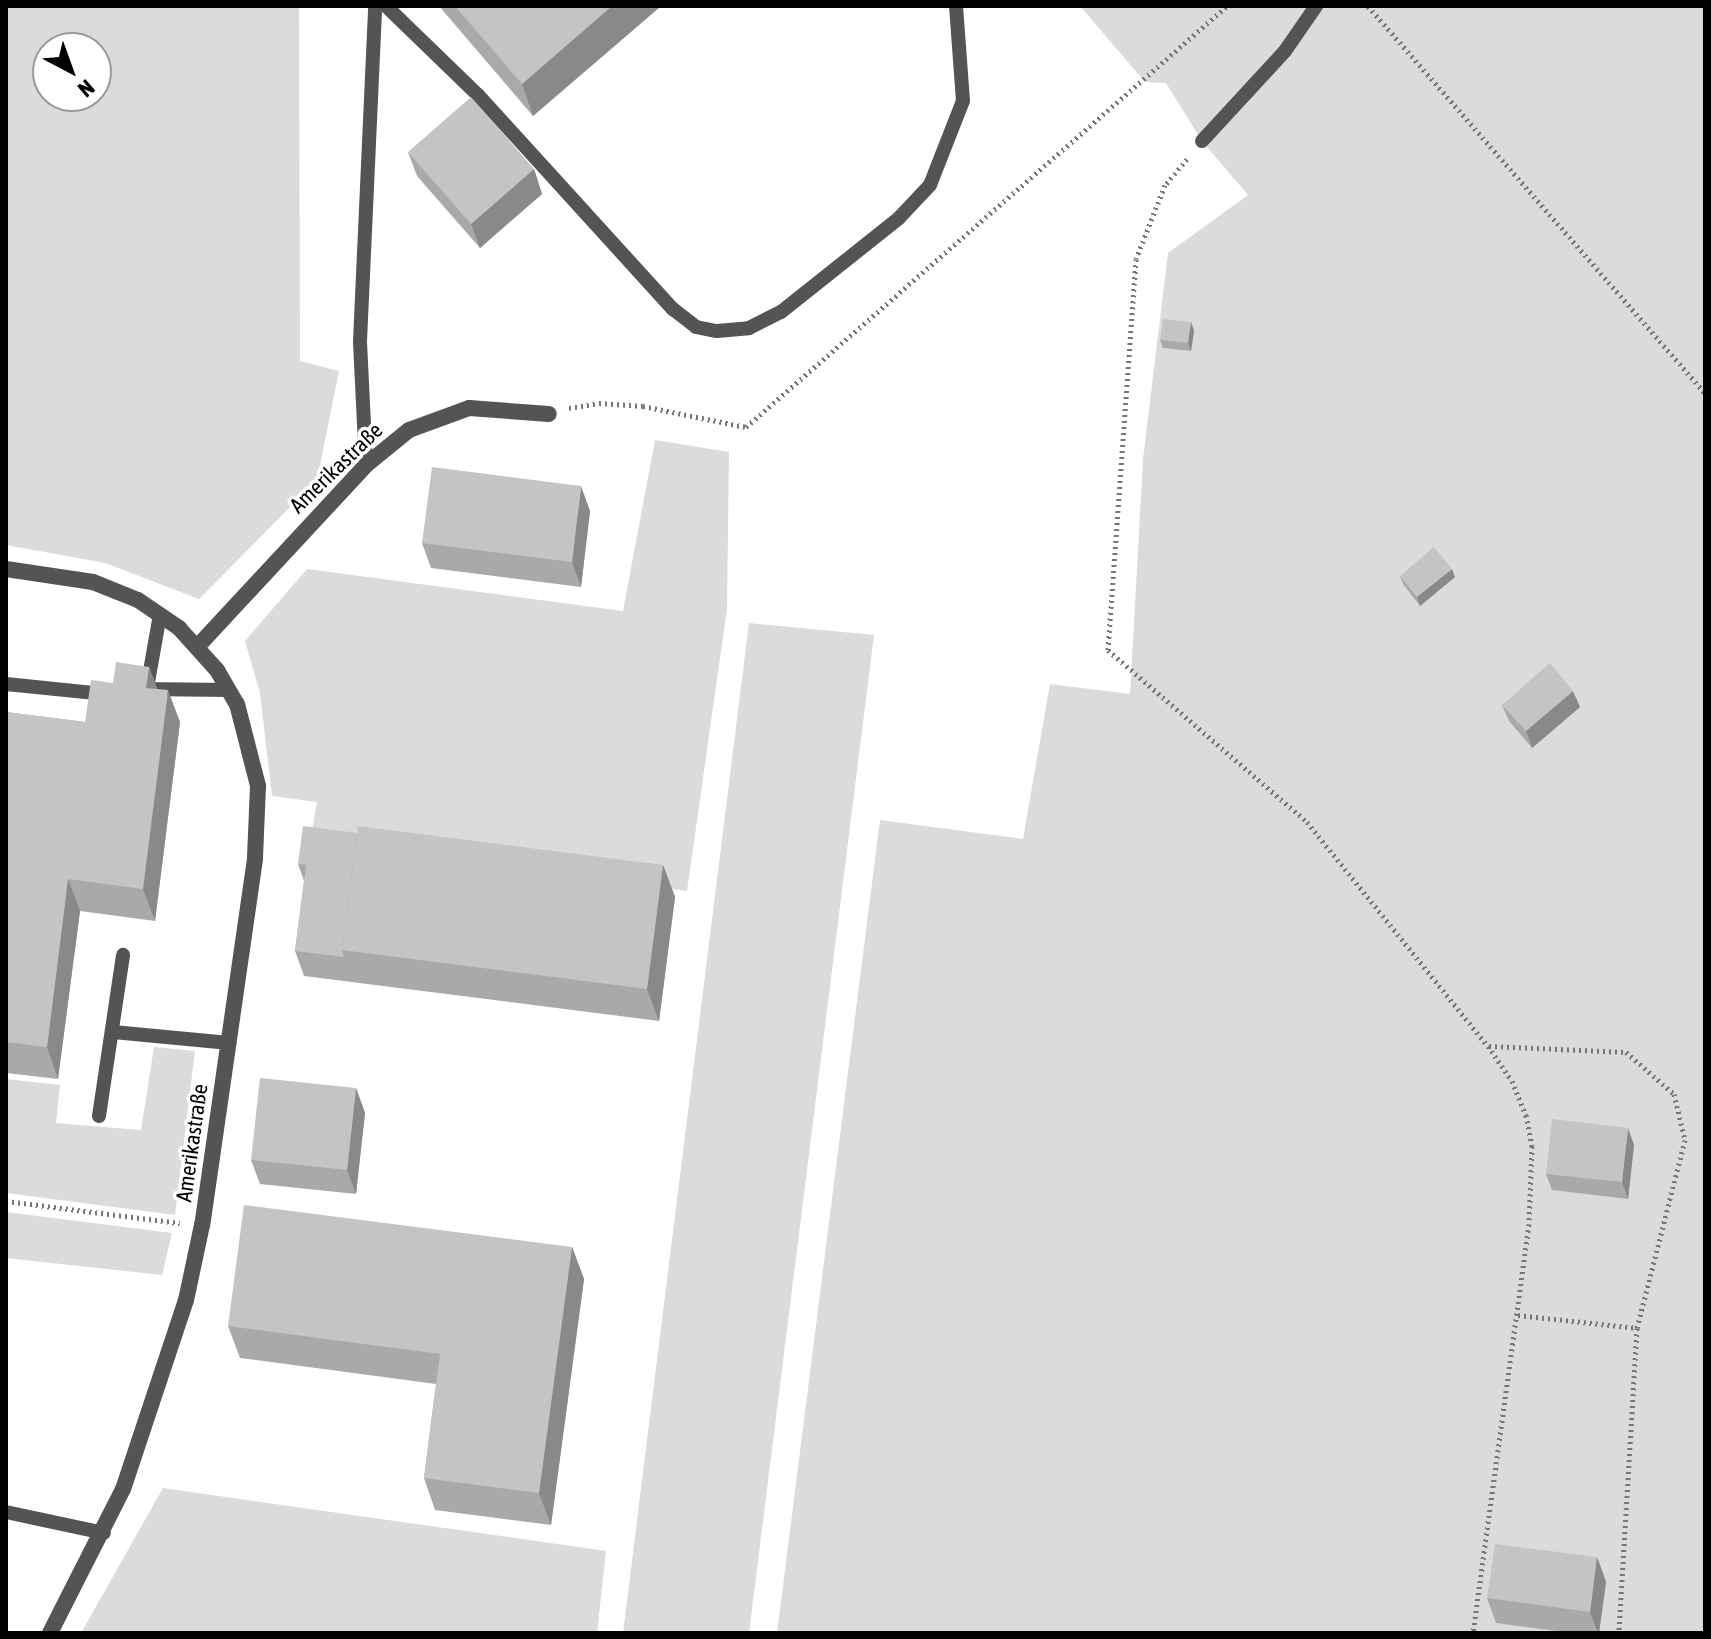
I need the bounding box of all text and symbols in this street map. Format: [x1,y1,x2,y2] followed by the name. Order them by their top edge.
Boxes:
[32,32,112,112] north arrow
[73,75,100,103] text: N
[284,417,388,519] street label: Amerikastraße
[171,1082,213,1204] street label: Amerikastraße

